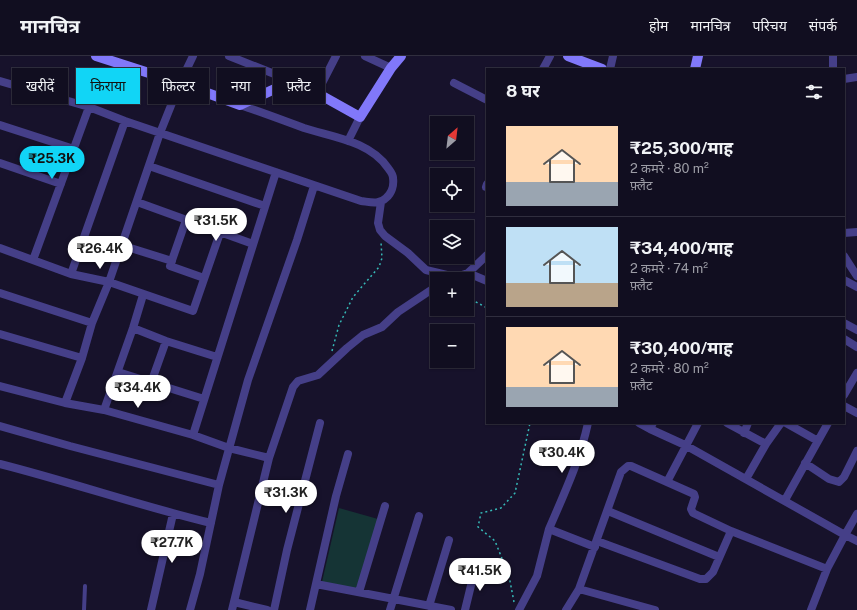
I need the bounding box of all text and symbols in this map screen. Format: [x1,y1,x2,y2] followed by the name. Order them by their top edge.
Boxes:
[20,15,80,37] text: मानचित्र
[649,18,668,34] text: होम
[690,18,731,34] text: मानचित्र
[753,18,787,34] text: परिचय
[809,18,837,34] text: संपर्क
[12,68,68,104] chip: खरीदें
[76,68,140,104] chip: किराया
[148,68,209,104] chip: फ़िल्टर
[217,68,265,104] chip: नया
[273,68,325,104] chip: फ़्लैट
[506,81,540,101] text: 8 घर
[803,81,825,103] icon: filters
[430,116,474,160] north arrow
[430,116,474,368] map controls
[630,138,733,158] text: ₹25,300/माह
[538,142,586,190] icon: home
[19,146,85,180] pin: ₹25.3K
[29,151,75,166] text: ₹25.3K
[630,161,709,176] text: 2 कमरे · 80 m²
[430,168,474,212] button: locate
[630,178,653,193] text: फ़्लैट
[183,208,249,242] pin: ₹31.5K
[194,213,238,228] text: ₹31.5K
[430,220,474,264] button: layers
[67,236,133,270] pin: ₹26.4K
[630,238,733,258] text: ₹34,400/माह
[77,241,123,256] text: ₹26.4K
[538,243,586,291] icon: home
[630,261,708,276] text: 2 कमरे · 74 m²
[430,272,474,316] button: +
[630,278,653,293] text: फ़्लैट
[430,324,474,368] button: −
[630,338,733,358] text: ₹30,400/माह
[538,343,586,391] icon: home
[630,361,709,376] text: 2 कमरे · 80 m²
[105,375,171,409] pin: ₹34.4K
[630,378,653,393] text: फ़्लैट
[115,380,161,395] text: ₹34.4K
[529,440,595,474] pin: ₹30.4K
[539,445,585,460] text: ₹30.4K
[253,480,319,514] pin: ₹31.3K
[264,485,308,500] text: ₹31.3K
[139,530,205,564] pin: ₹27.7K
[150,535,194,550] text: ₹27.7K
[447,558,513,592] pin: ₹41.5K
[458,563,502,578] text: ₹41.5K

